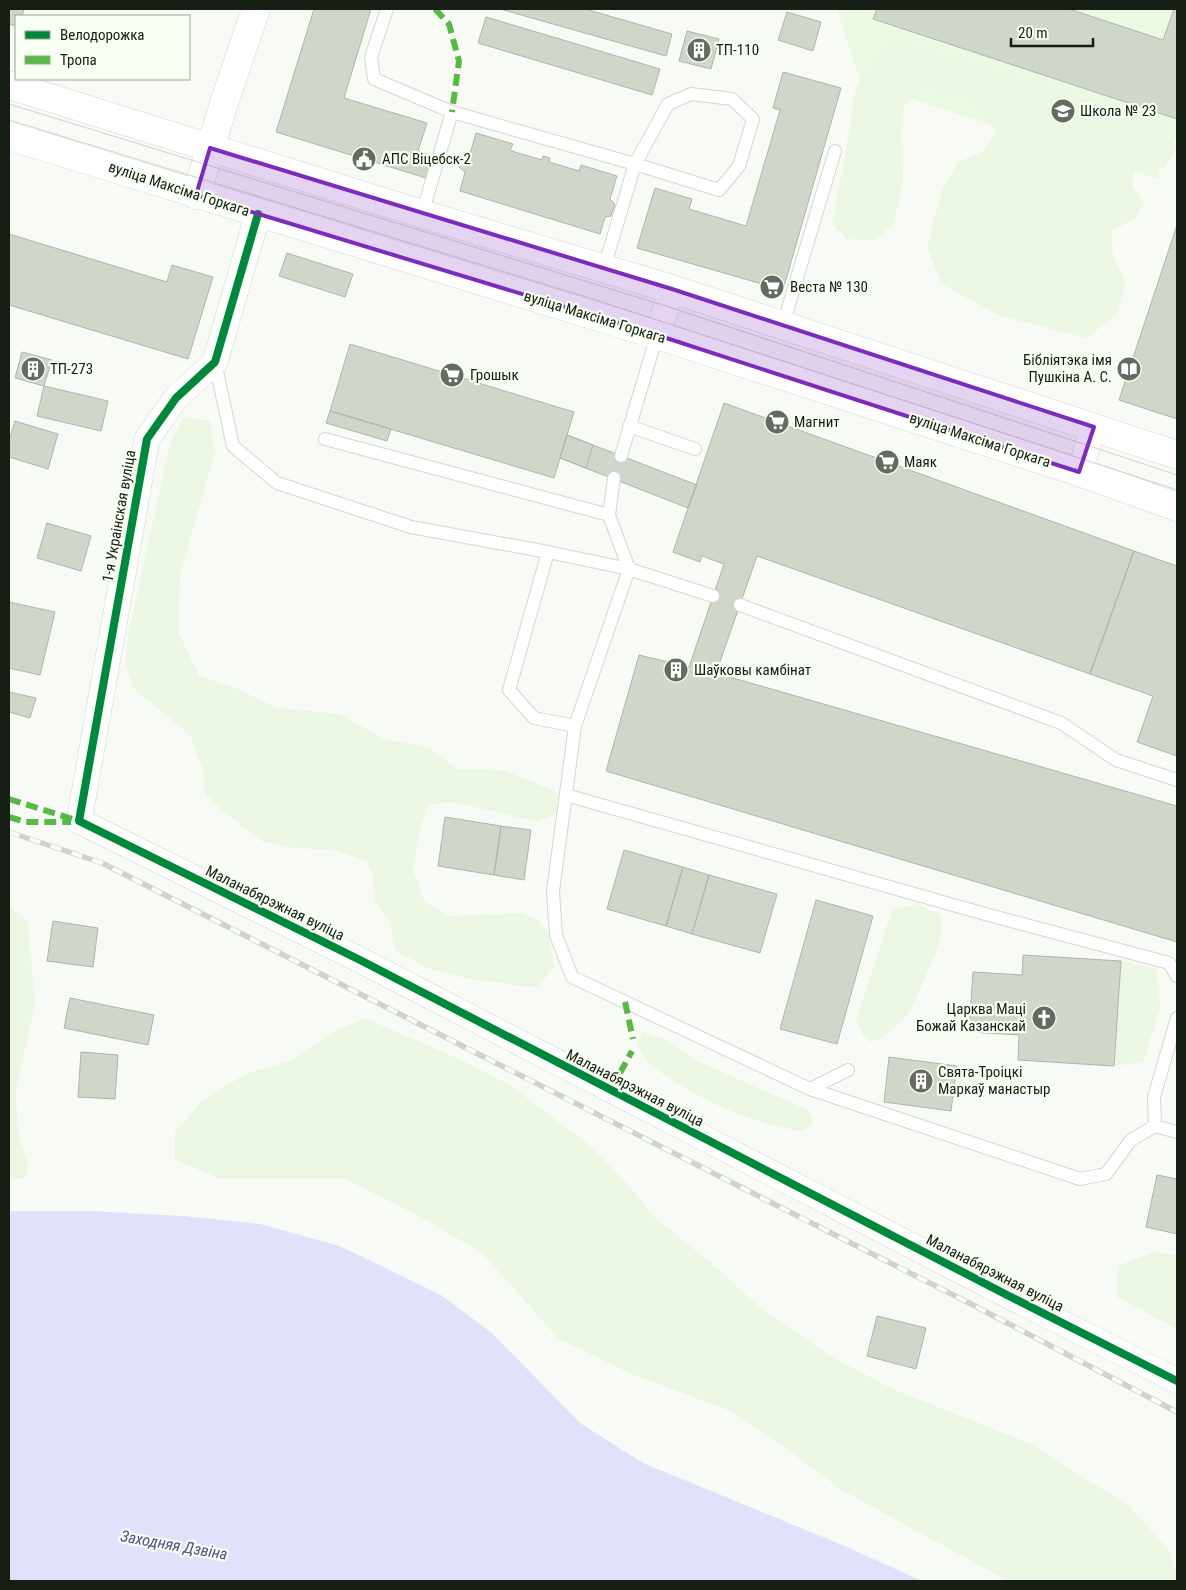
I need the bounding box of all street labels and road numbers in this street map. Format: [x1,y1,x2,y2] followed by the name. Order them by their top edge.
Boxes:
[106,158,252,220] street label: вуліца Максіма Горкага
[522,287,668,347] street label: вуліца Максіма Горкага
[907,409,1053,471] street label: вуліца Максіма Горкага
[99,449,139,583] street label: 1-я Украінская вуліца
[203,862,347,944] street label: Маланабярэжная вуліца
[563,1045,707,1131] street label: Маланабярэжная вуліца
[923,1230,1067,1316] street label: Маланабярэжная вуліца

